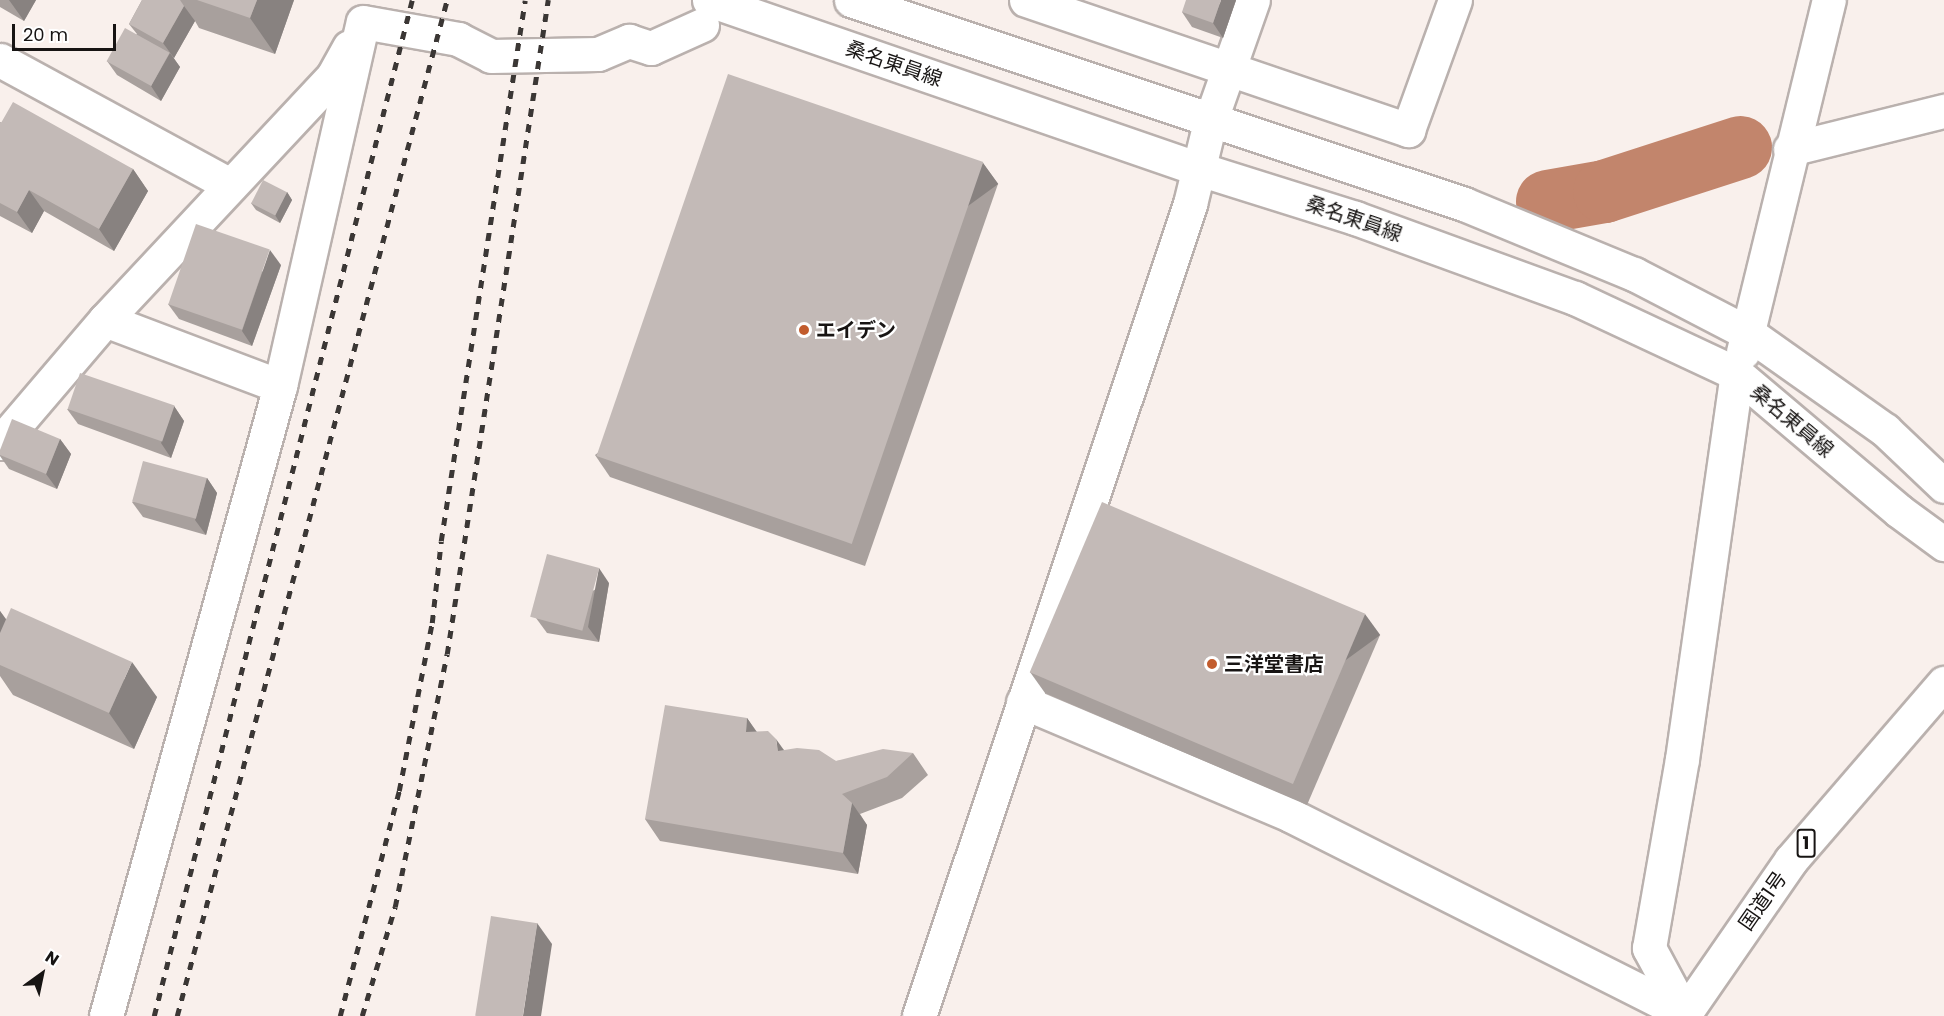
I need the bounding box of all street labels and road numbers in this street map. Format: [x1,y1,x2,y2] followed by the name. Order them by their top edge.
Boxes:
[843,36,945,92] street label: 桑名東員線
[1303,191,1405,247] street label: 桑名東員線
[1746,380,1838,462] street label: 桑名東員線
[1796,828,1816,858] road number: 1
[1734,867,1792,935] street label: 国道1号

